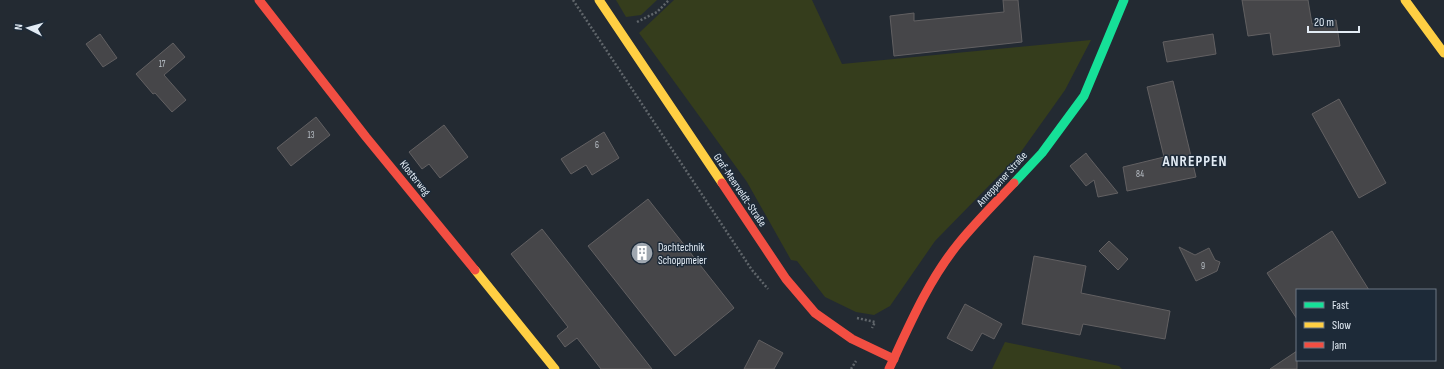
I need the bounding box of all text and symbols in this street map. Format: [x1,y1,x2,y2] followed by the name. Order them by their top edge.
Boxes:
[8,8,48,48] north arrow
[1308,8,1359,34] scale bar
[1314,15,1334,30] text: 20 m
[12,23,25,31] text: N
[159,59,166,70] house number: 17
[308,130,315,141] house number: 13
[595,140,599,151] house number: 6
[973,149,1030,210] street label: Anreppener Straße
[711,151,769,229] street label: Graf-Meerveldt-Straße
[1161,152,1228,171] district label: ANREPPEN
[397,158,433,199] street label: Klosterweg
[1136,169,1144,180] house number: 84
[629,240,655,266] building icon: Dachtechnik Schoppmeier
[658,241,707,267] place label: Dachtechnik Schoppmeier
[1201,261,1205,272] house number: 9
[1296,289,1436,361] legend
[1332,298,1349,313] text: Fast
[1332,318,1351,333] text: Slow
[1331,338,1347,353] text: Jam

